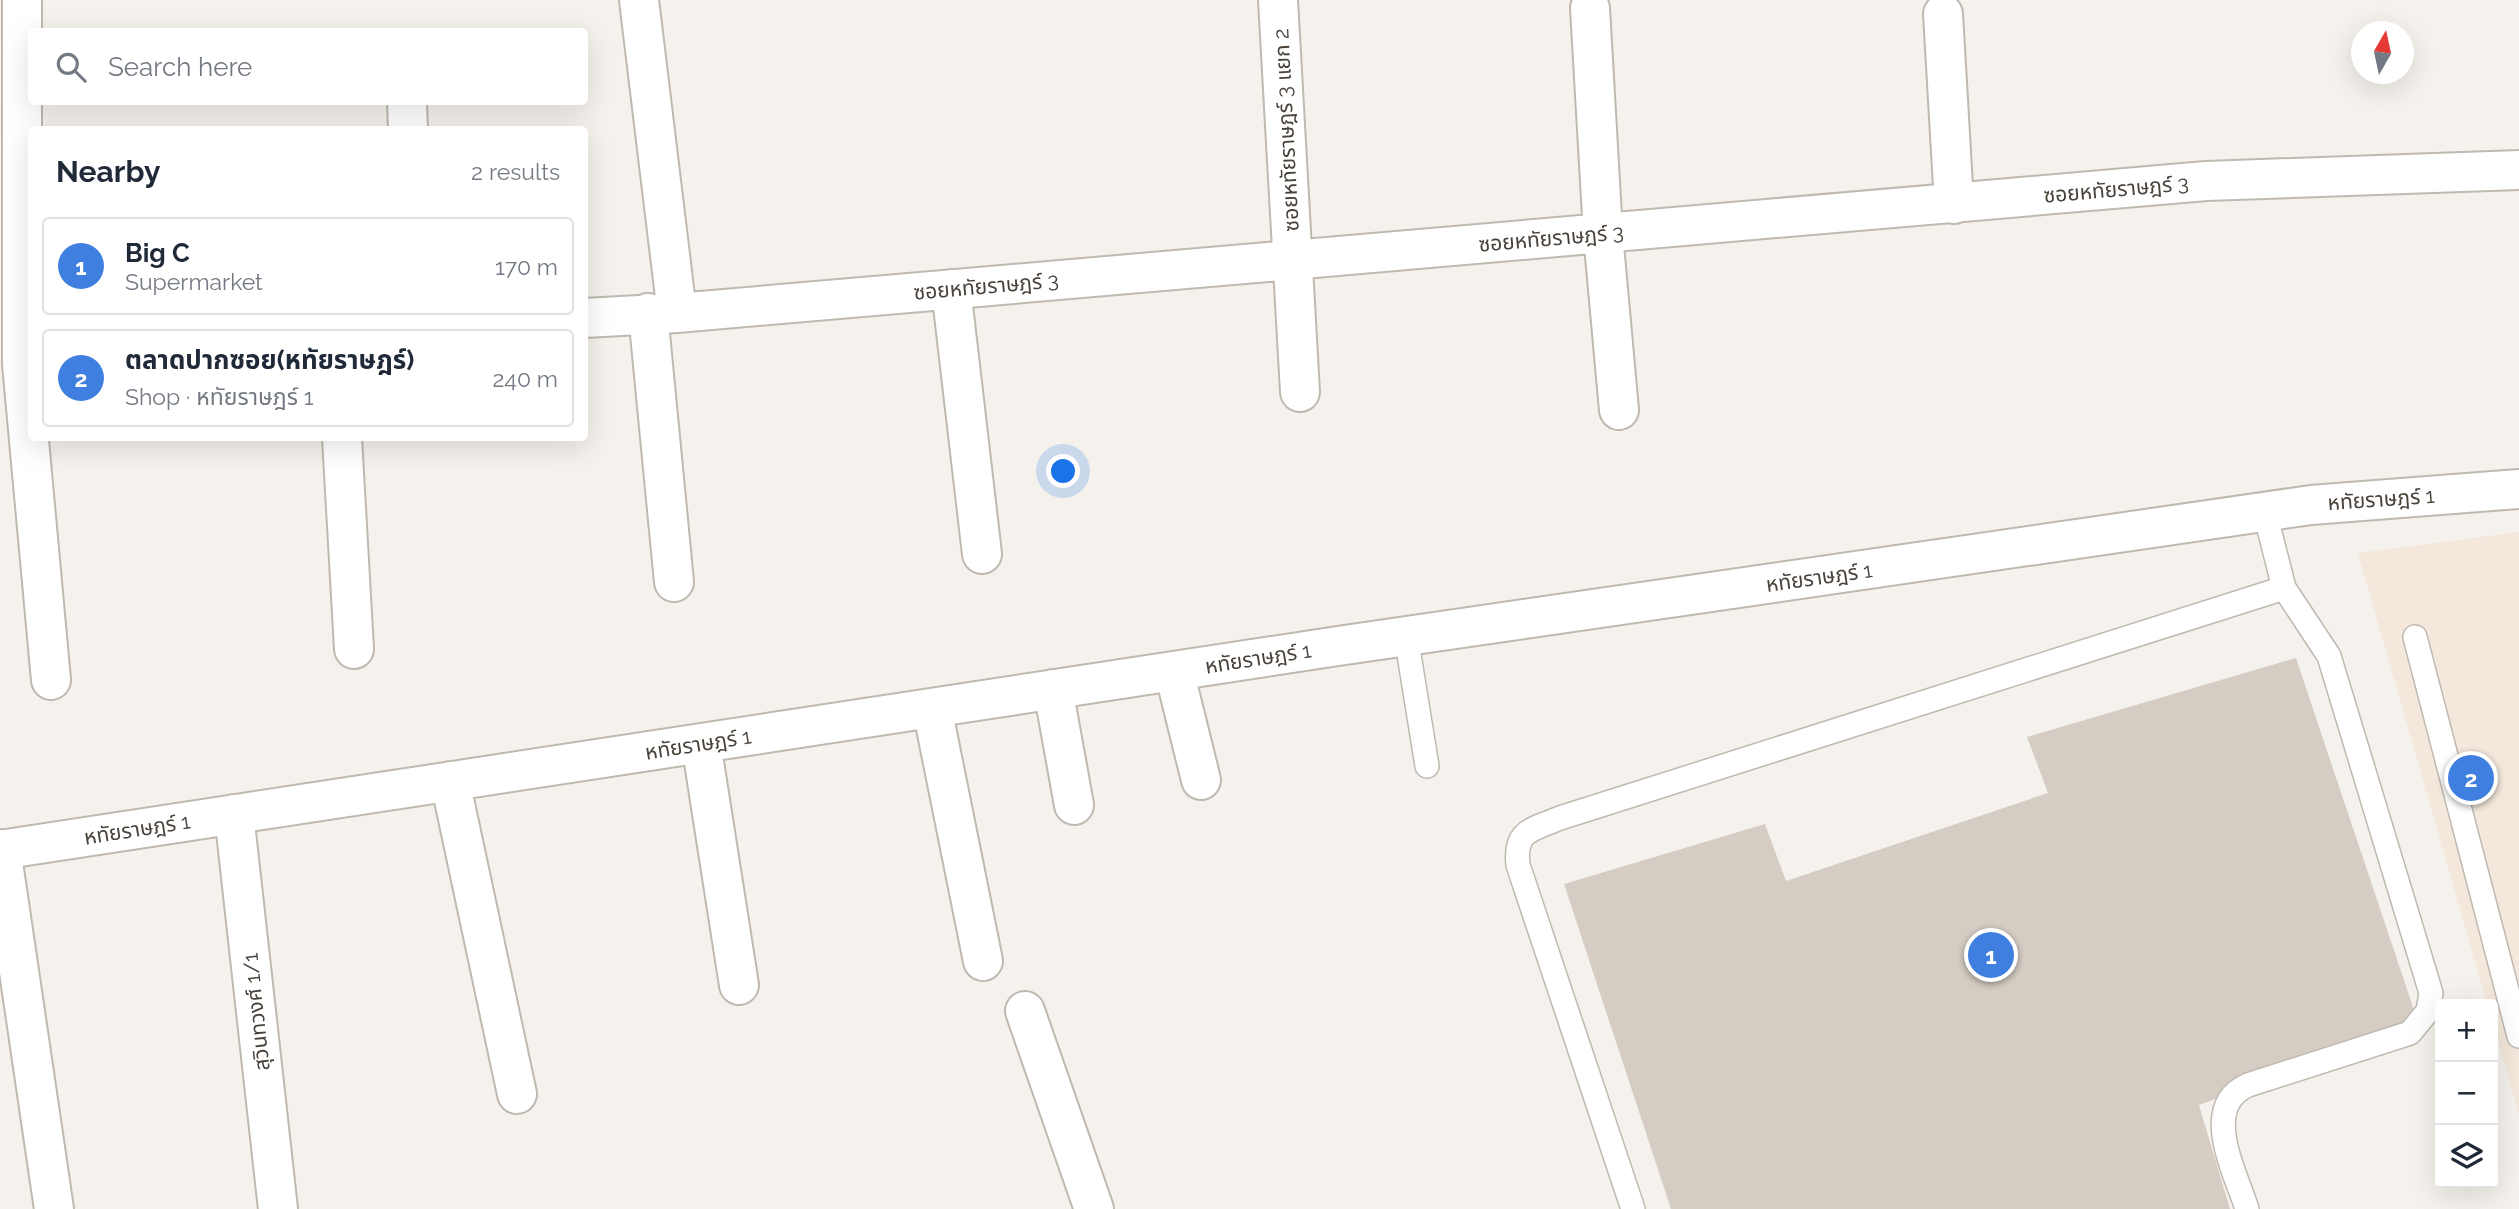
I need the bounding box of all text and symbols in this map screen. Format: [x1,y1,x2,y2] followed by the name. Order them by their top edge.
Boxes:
[2351,21,2414,84] north arrow
[28,28,588,105] search box
[1268,28,1304,232] street label: ซอยหทัยราษฎร์ 3 แยก 2
[52,48,90,86] icon: search
[108,52,252,82] text: Search here
[56,154,160,189] text: Nearby
[471,158,560,185] text: 2 results
[2042,170,2190,208] street label: ซอยหทัยราษฎร์ 3
[1477,219,1625,257] street label: ซอยหทัยราษฎร์ 3
[125,238,190,268] text: Big C
[75,253,87,280] text: 1
[495,253,558,280] text: 170 m
[912,267,1060,305] street label: ซอยหทัยราษฎร์ 3
[125,268,263,295] text: Supermarket
[125,345,414,375] text: ตลาดปากซอย(หทัยราษฎร์)
[75,365,87,392] text: 2
[492,365,558,392] text: 240 m
[125,383,314,410] text: Shop · หทัยราษฎร์ 1
[1046,454,1080,488] your location
[2327,483,2435,515] street label: หทัยราษฎร์ 1
[1764,557,1874,597] street label: หทัยราษฎร์ 1
[1203,637,1313,679] street label: หทัยราษฎร์ 1
[643,723,753,765] street label: หทัยราษฎร์ 1
[2448,752,2494,804] pin: 2
[82,808,192,850] street label: หทัยราษฎร์ 1
[1968,929,2014,981] pin: 1
[237,952,276,1072] street label: สุวินทวงศ์ 1/1
[2435,999,2498,1188] map controls
[2435,999,2498,1062] button: +
[2435,1062,2498,1125] button: −
[2435,1125,2498,1188] button: layers

